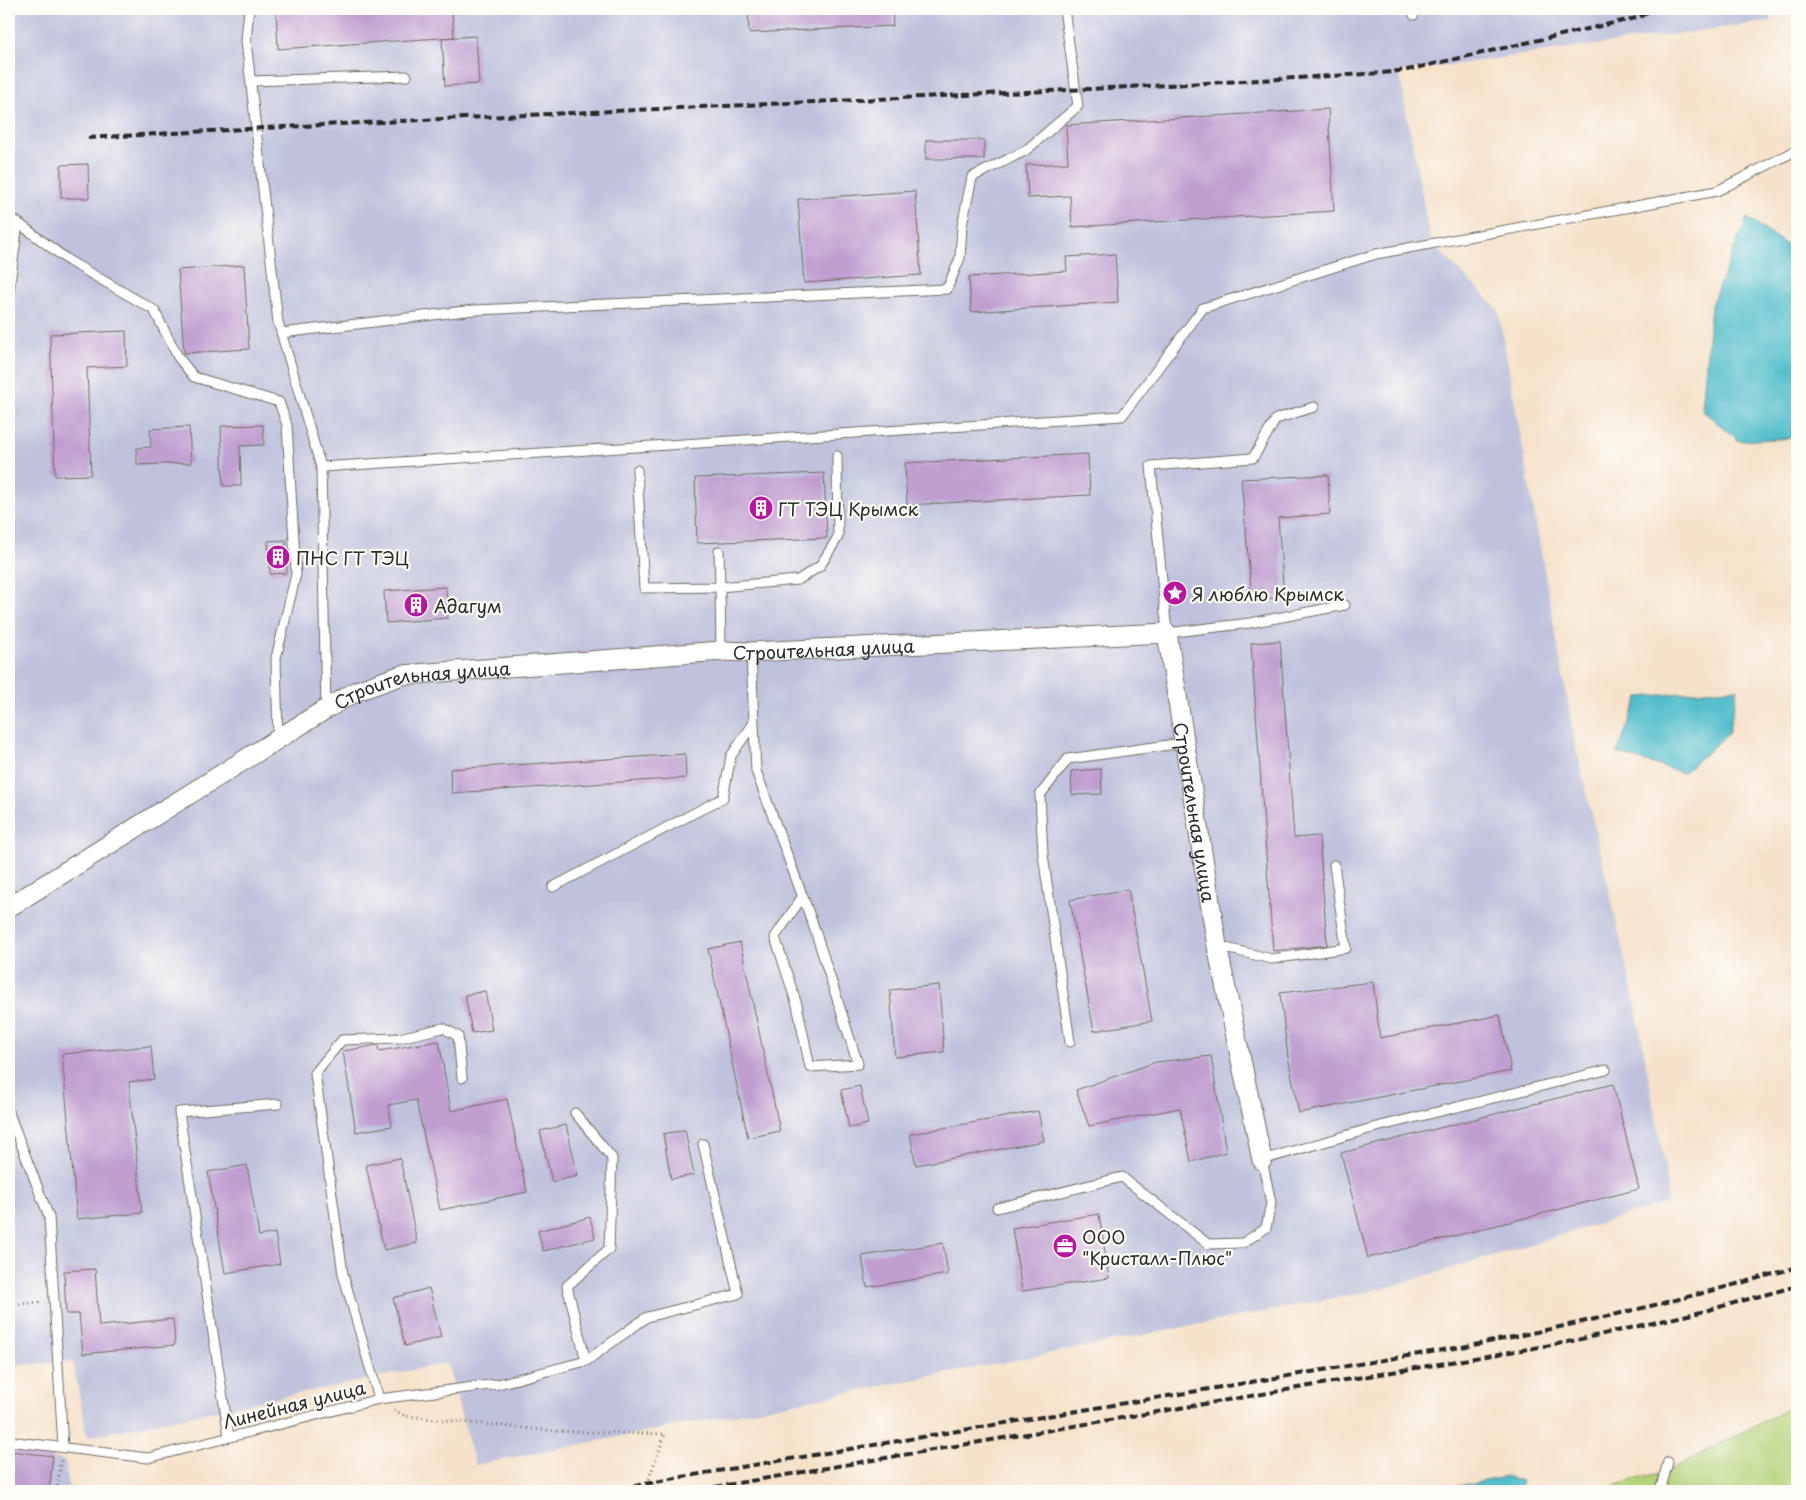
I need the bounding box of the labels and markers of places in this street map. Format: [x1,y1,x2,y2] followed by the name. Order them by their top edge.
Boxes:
[748,495,774,521] building icon: ГТ ТЭЦ Крымск
[778,495,919,522] place label: ГТ ТЭЦ Крымск
[265,544,291,570] building icon: ПНС ГТ ТЭЦ
[296,544,409,571] place label: ПНС ГТ ТЭЦ
[1162,580,1188,606] place icon: Я люблю Крымск
[1192,580,1344,607] place label: Я люблю Крымск
[403,592,429,618] building icon: Адагум
[434,592,502,619] place label: Адагум
[1082,1223,1232,1271] place label: ООО "Кристалл-Плюс"
[1052,1233,1078,1259] office icon: ООО "Кристалл-Плюс"

